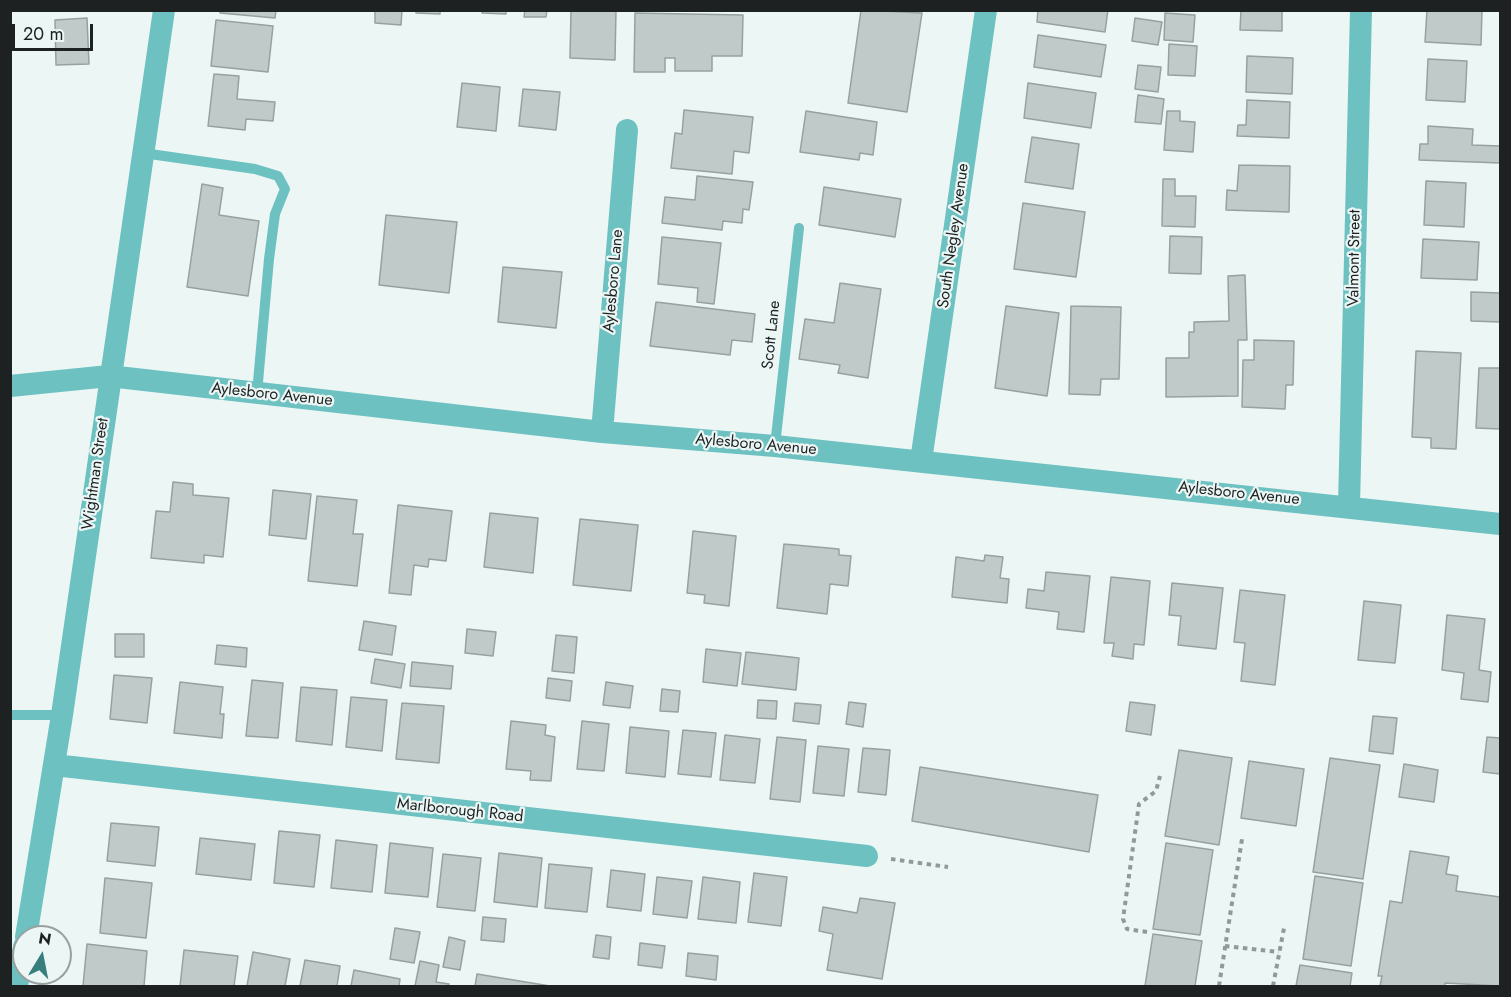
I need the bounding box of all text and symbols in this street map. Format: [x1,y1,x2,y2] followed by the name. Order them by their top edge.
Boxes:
[15,12,96,50] scale bar
[23,21,63,47] text: 20 m
[934,162,974,310] street label: South Negley Avenue
[1345,209,1365,307] street label: Valmont Street
[600,229,628,333] street label: Aylesboro Lane
[759,300,785,370] street label: Scott Lane
[211,379,333,411] street label: Aylesboro Avenue
[79,417,113,531] street label: Wightman Street
[695,430,817,460] street label: Aylesboro Avenue
[1178,478,1300,510] street label: Aylesboro Avenue
[396,795,524,827] street label: Marlborough Road
[12,925,72,985] north arrow
[37,926,53,951] text: N

